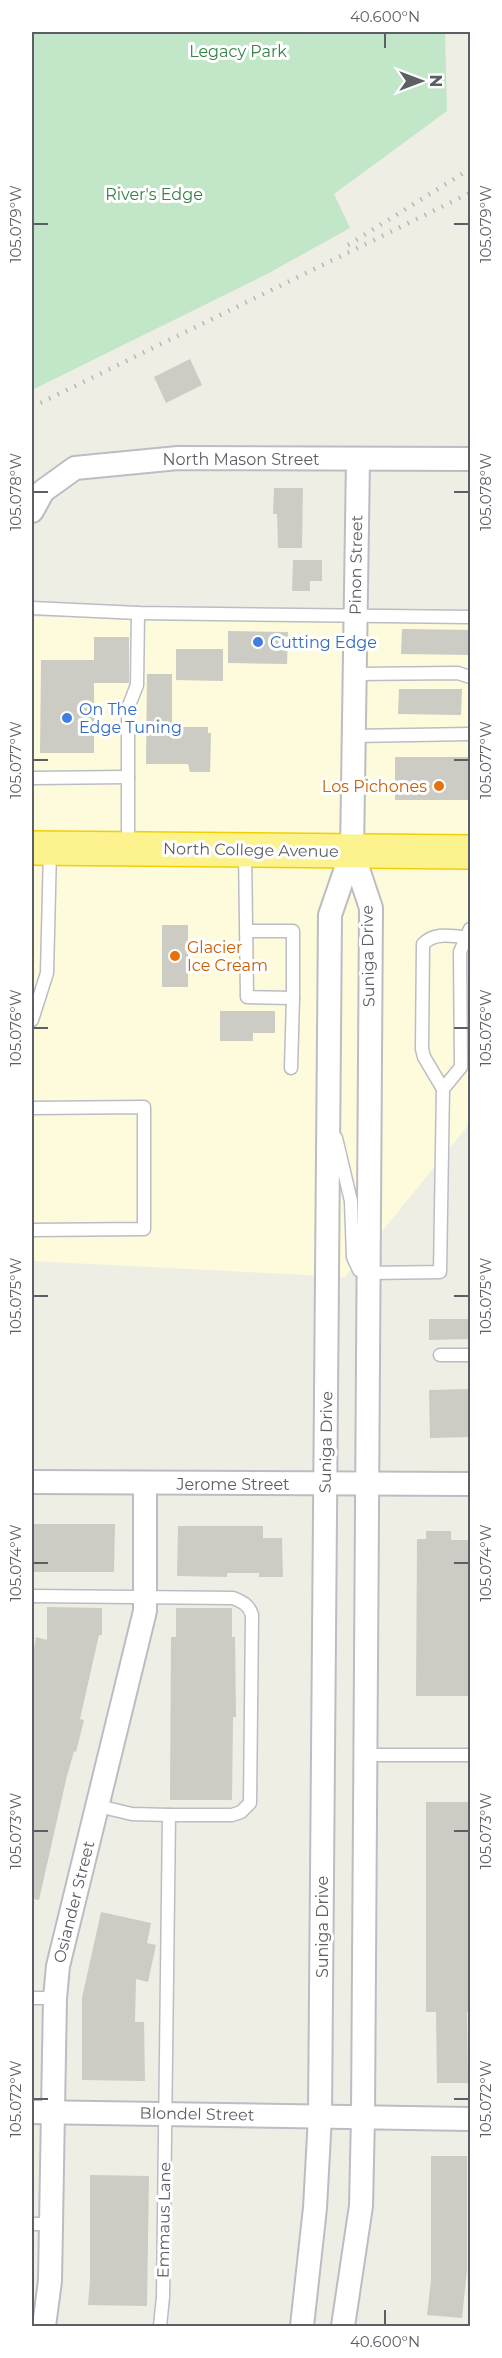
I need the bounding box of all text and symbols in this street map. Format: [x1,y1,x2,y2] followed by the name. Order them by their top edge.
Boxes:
[350,7,420,26] text: 40.600°N
[189,42,287,61] park label: Legacy Park
[391,51,451,111] north arrow
[426,75,445,87] text: N
[6,185,25,263] text: 105.079°W
[105,185,203,204] park label: River's Edge
[476,185,495,263] text: 105.079°W
[162,450,320,469] street label: North Mason Street
[6,453,25,531] text: 105.078°W
[476,453,495,531] text: 105.078°W
[346,514,366,615] street label: Pinon Street
[270,633,377,652] place label: Cutting Edge
[251,635,265,649] marker: Cutting Edge
[79,700,182,737] place label: On The Edge Tuning
[60,711,74,725] marker: On The Edge Tuning
[6,721,25,799] text: 105.077°W
[476,721,495,799] text: 105.077°W
[322,777,427,796] place label: Los Pichones
[432,779,446,793] marker: Los Pichones
[163,839,339,861] street label: North College Avenue
[358,905,378,1007] street label: Suniga Drive
[187,938,268,975] place label: Glacier Ice Cream
[168,949,182,963] marker: Glacier Ice Cream
[6,989,25,1067] text: 105.076°W
[476,989,495,1067] text: 105.076°W
[6,1257,25,1334] text: 105.075°W
[476,1257,495,1334] text: 105.075°W
[316,1391,336,1493] street label: Suniga Drive
[175,1475,290,1494] street label: Jerome Street
[6,1524,25,1602] text: 105.074°W
[476,1524,495,1602] text: 105.074°W
[6,1792,25,1869] text: 105.073°W
[476,1792,495,1869] text: 105.073°W
[50,1838,98,1965] street label: Osiander Street
[313,1876,332,1978] street label: Suniga Drive
[6,2060,25,2138] text: 105.072°W
[476,2060,495,2138] text: 105.072°W
[140,2104,255,2125] street label: Blondel Street
[153,2162,175,2278] street label: Emmaus Lane
[350,2332,420,2351] text: 40.600°N

